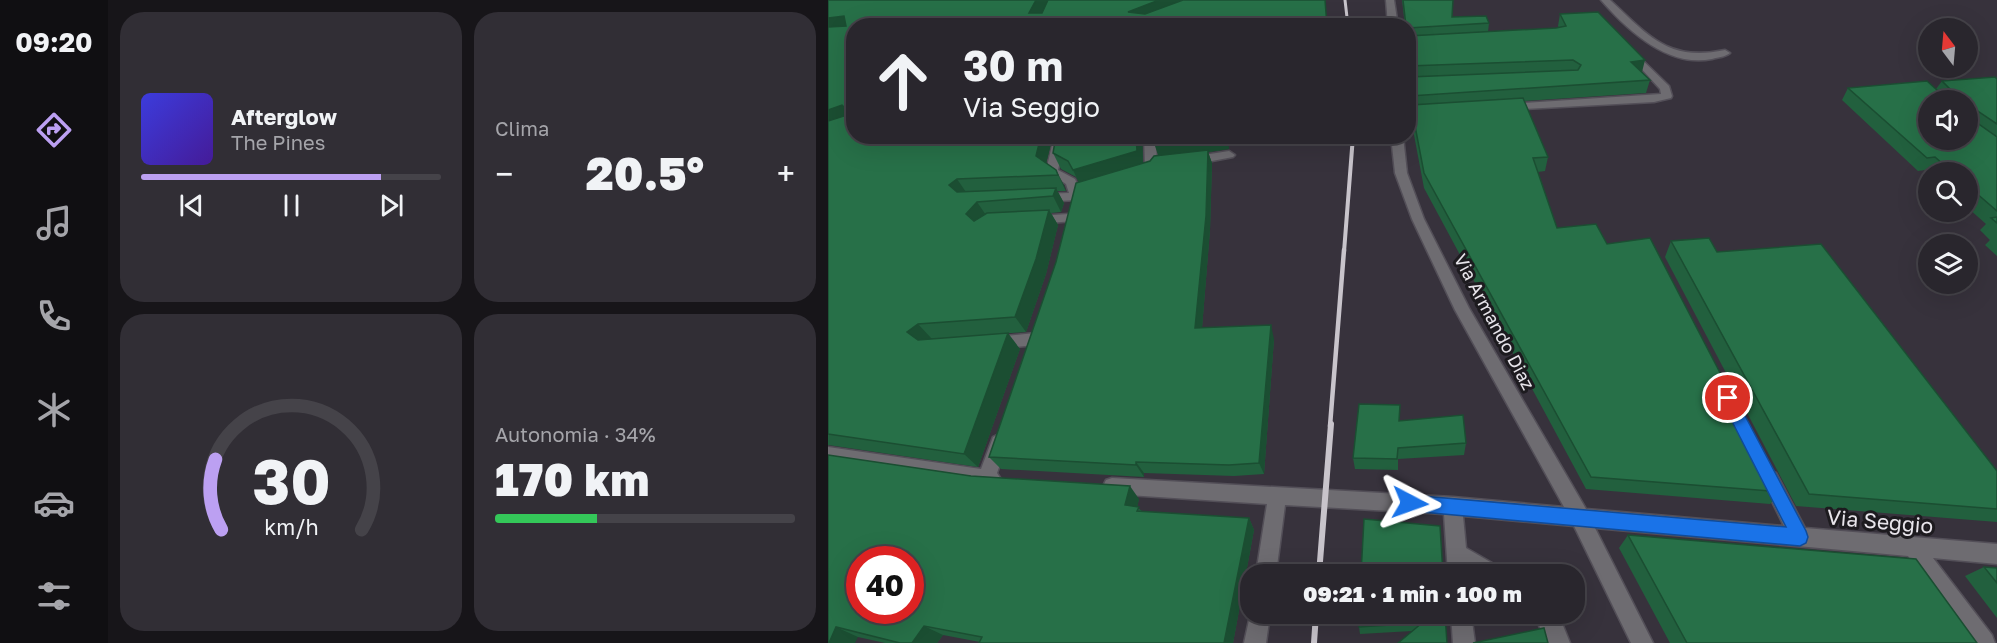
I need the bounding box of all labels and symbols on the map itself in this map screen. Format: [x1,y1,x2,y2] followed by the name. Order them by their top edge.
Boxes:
[1918,18,1978,78] north arrow
[1450,250,1540,393] street label: Via Armando Diaz
[1702,372,1753,423] pin
[1378,471,1442,535] position arrow
[1826,503,1934,539] street label: Via Seggio
[846,546,924,624] speed limit sign: 40

